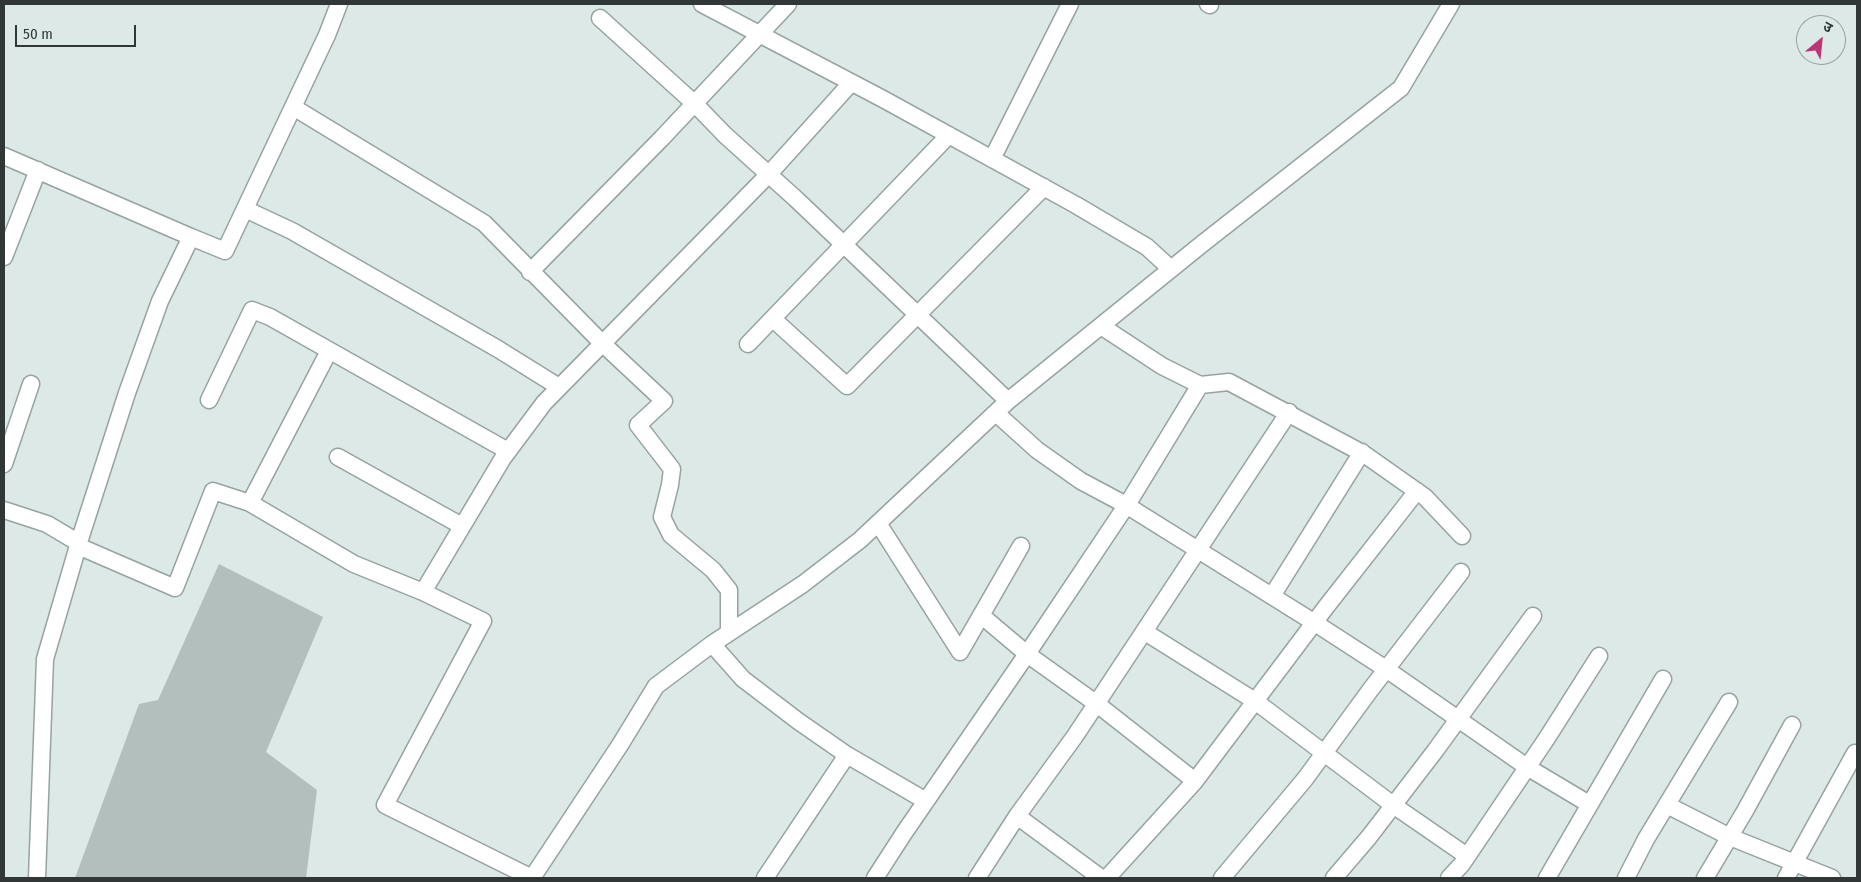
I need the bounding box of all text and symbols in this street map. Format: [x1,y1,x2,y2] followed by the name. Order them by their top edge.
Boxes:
[18,15,139,47] scale bar
[1796,15,1846,65] north arrow
[1820,18,1835,37] text: उ
[23,25,53,43] text: 50 m

